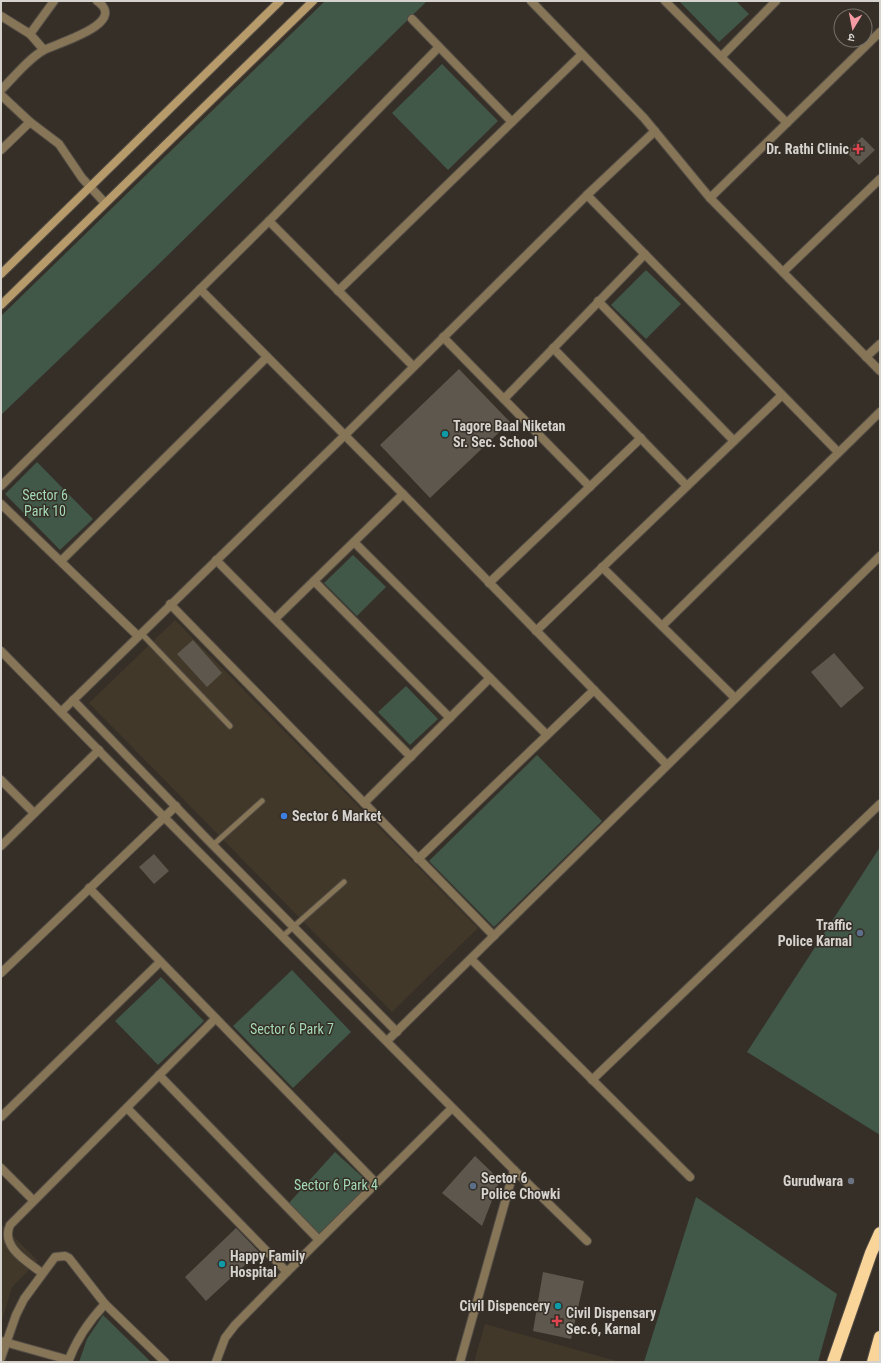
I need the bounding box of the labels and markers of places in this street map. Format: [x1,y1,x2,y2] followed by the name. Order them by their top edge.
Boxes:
[766,141,850,157] place label: Dr. Rathi Clinic
[852,143,864,155] marker: Dr. Rathi Clinic
[453,418,566,450] place label: Tagore Baal Niketan Sr. Sec. School
[440,429,450,439] marker: Tagore Baal Niketan Sr. Sec. School
[292,808,381,824] place label: Sector 6 Market
[279,811,289,821] marker: Sector 6 Market
[778,917,853,949] place label: Traffic Police Karnal
[855,928,865,938] marker: Traffic Police Karnal
[481,1170,560,1202] place label: Sector 6 Police Chowki
[783,1173,843,1189] place label: Gurudwara
[846,1176,856,1186] marker: Gurudwara
[468,1181,478,1191] marker: Sector 6 Police Chowki
[230,1248,306,1280] place label: Happy Family Hospital
[217,1259,227,1269] marker: Happy Family Hospital
[459,1298,551,1314] place label: Civil Dispencery
[553,1301,563,1311] marker: Civil Dispencery
[566,1305,657,1337] place label: Civil Dispensary Sec.6, Karnal
[551,1315,563,1327] marker: Civil Dispensary Sec.6, Karnal

